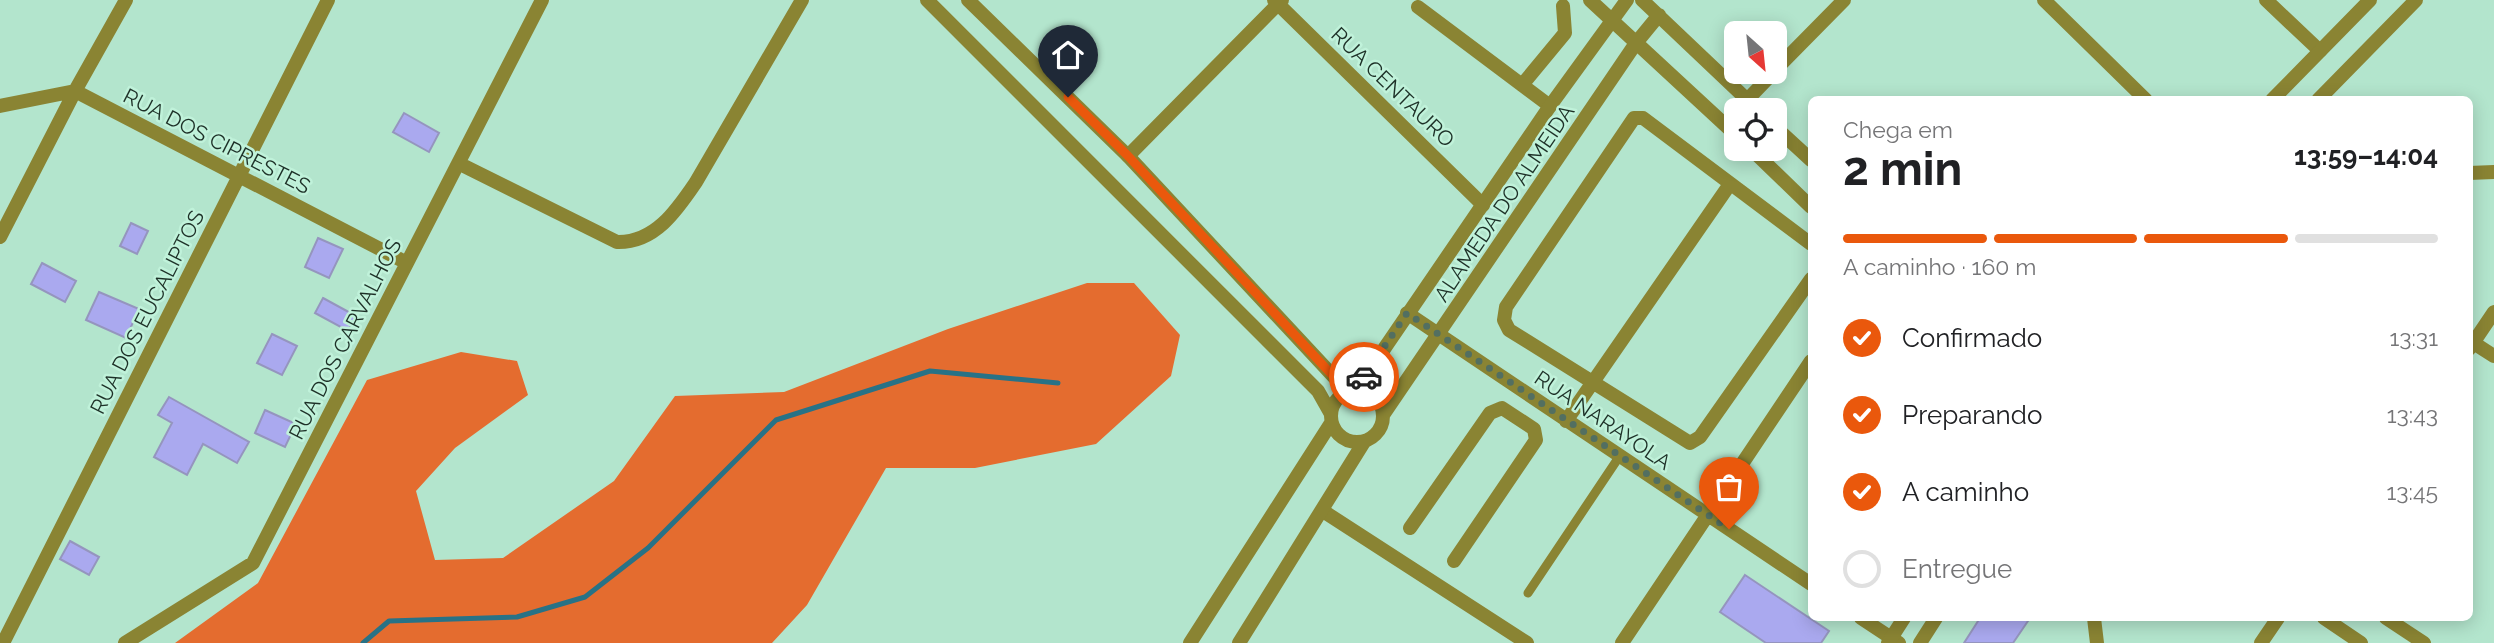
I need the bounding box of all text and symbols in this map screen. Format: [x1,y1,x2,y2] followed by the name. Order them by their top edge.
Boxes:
[1724,21,1787,84] north arrow
[1724,21,1787,161] map controls
[1326,22,1460,152] street label: RUA CENTAURO
[1038,25,1098,97] pin
[1049,36,1087,74] icon: home
[119,83,315,199] street label: RUA DOS CIPRESTES
[1724,98,1787,161] button: locate
[1429,100,1579,306] street label: ALAMEDA DO ALMEIDA
[1843,116,1953,143] text: Chega em
[2294,141,2438,171] text: 13:59–14:04
[1843,142,1962,196] text: 2 min
[85,206,209,418] street label: RUA DOS EUCALIPTOS
[283,234,407,444] street label: RUA DOS CARVALHOS
[1843,253,2036,280] text: A caminho · 160 m
[1843,319,1881,357] icon: check
[1902,323,2042,353] text: Confirmado
[2389,324,2438,351] text: 13:31
[1329,342,1399,412] courier
[1345,358,1383,396] icon: car
[1530,365,1676,475] street label: RUA NARAYOLA
[1843,396,1881,434] icon: check
[1902,400,2042,430] text: Preparando
[2387,401,2438,428] text: 13:43
[1699,457,1759,529] pin
[1710,468,1748,506] icon: bag
[1843,473,1881,511] icon: check
[1902,477,2029,507] text: A caminho
[2386,478,2438,505] text: 13:45
[1902,554,2012,584] text: Entregue

